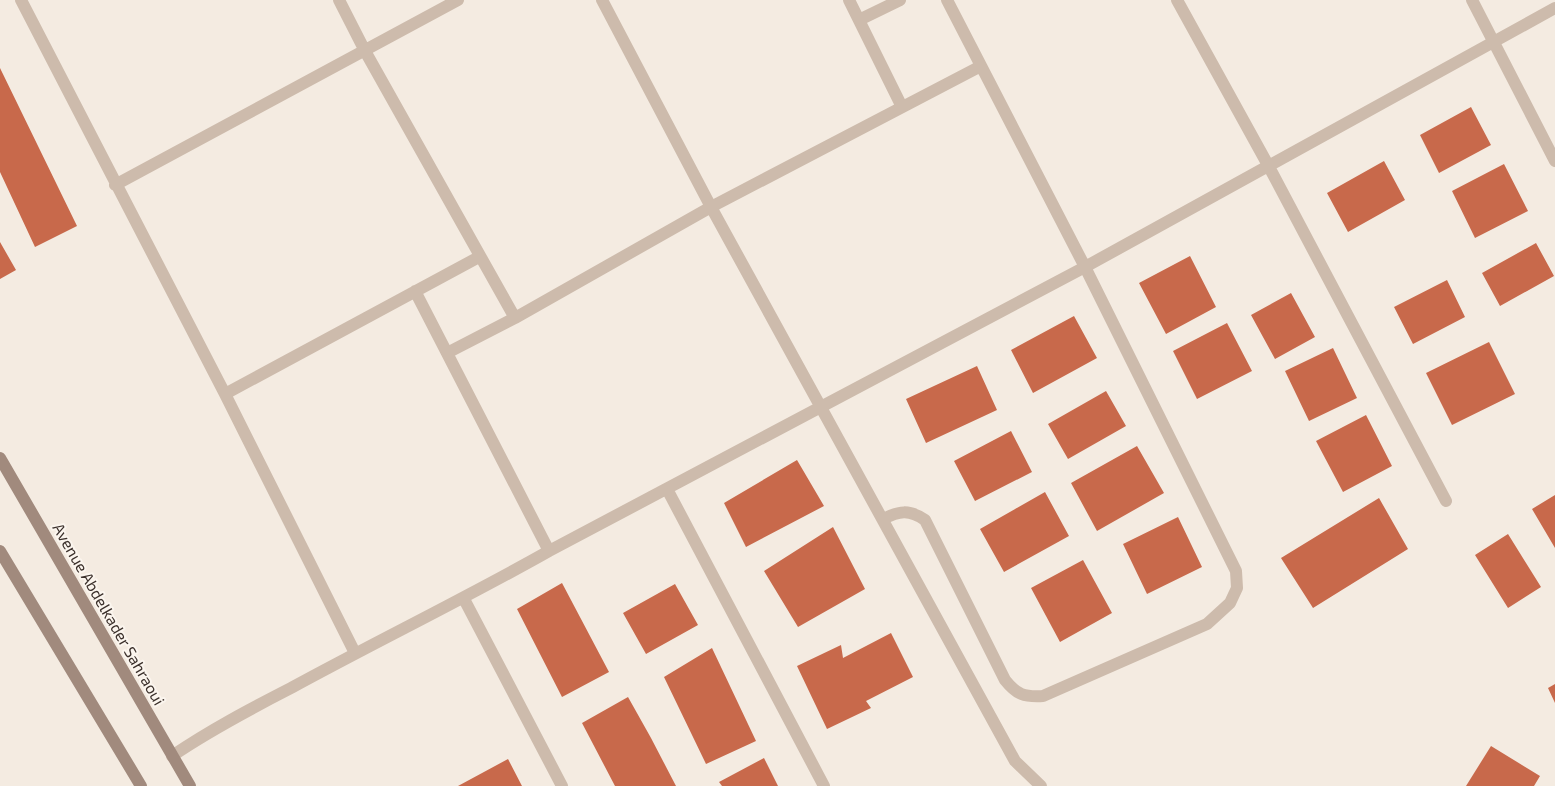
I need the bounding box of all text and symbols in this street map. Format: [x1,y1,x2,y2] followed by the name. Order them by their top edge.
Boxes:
[49,519,169,708] street label: Avenue Abdelkader Sahraoui

